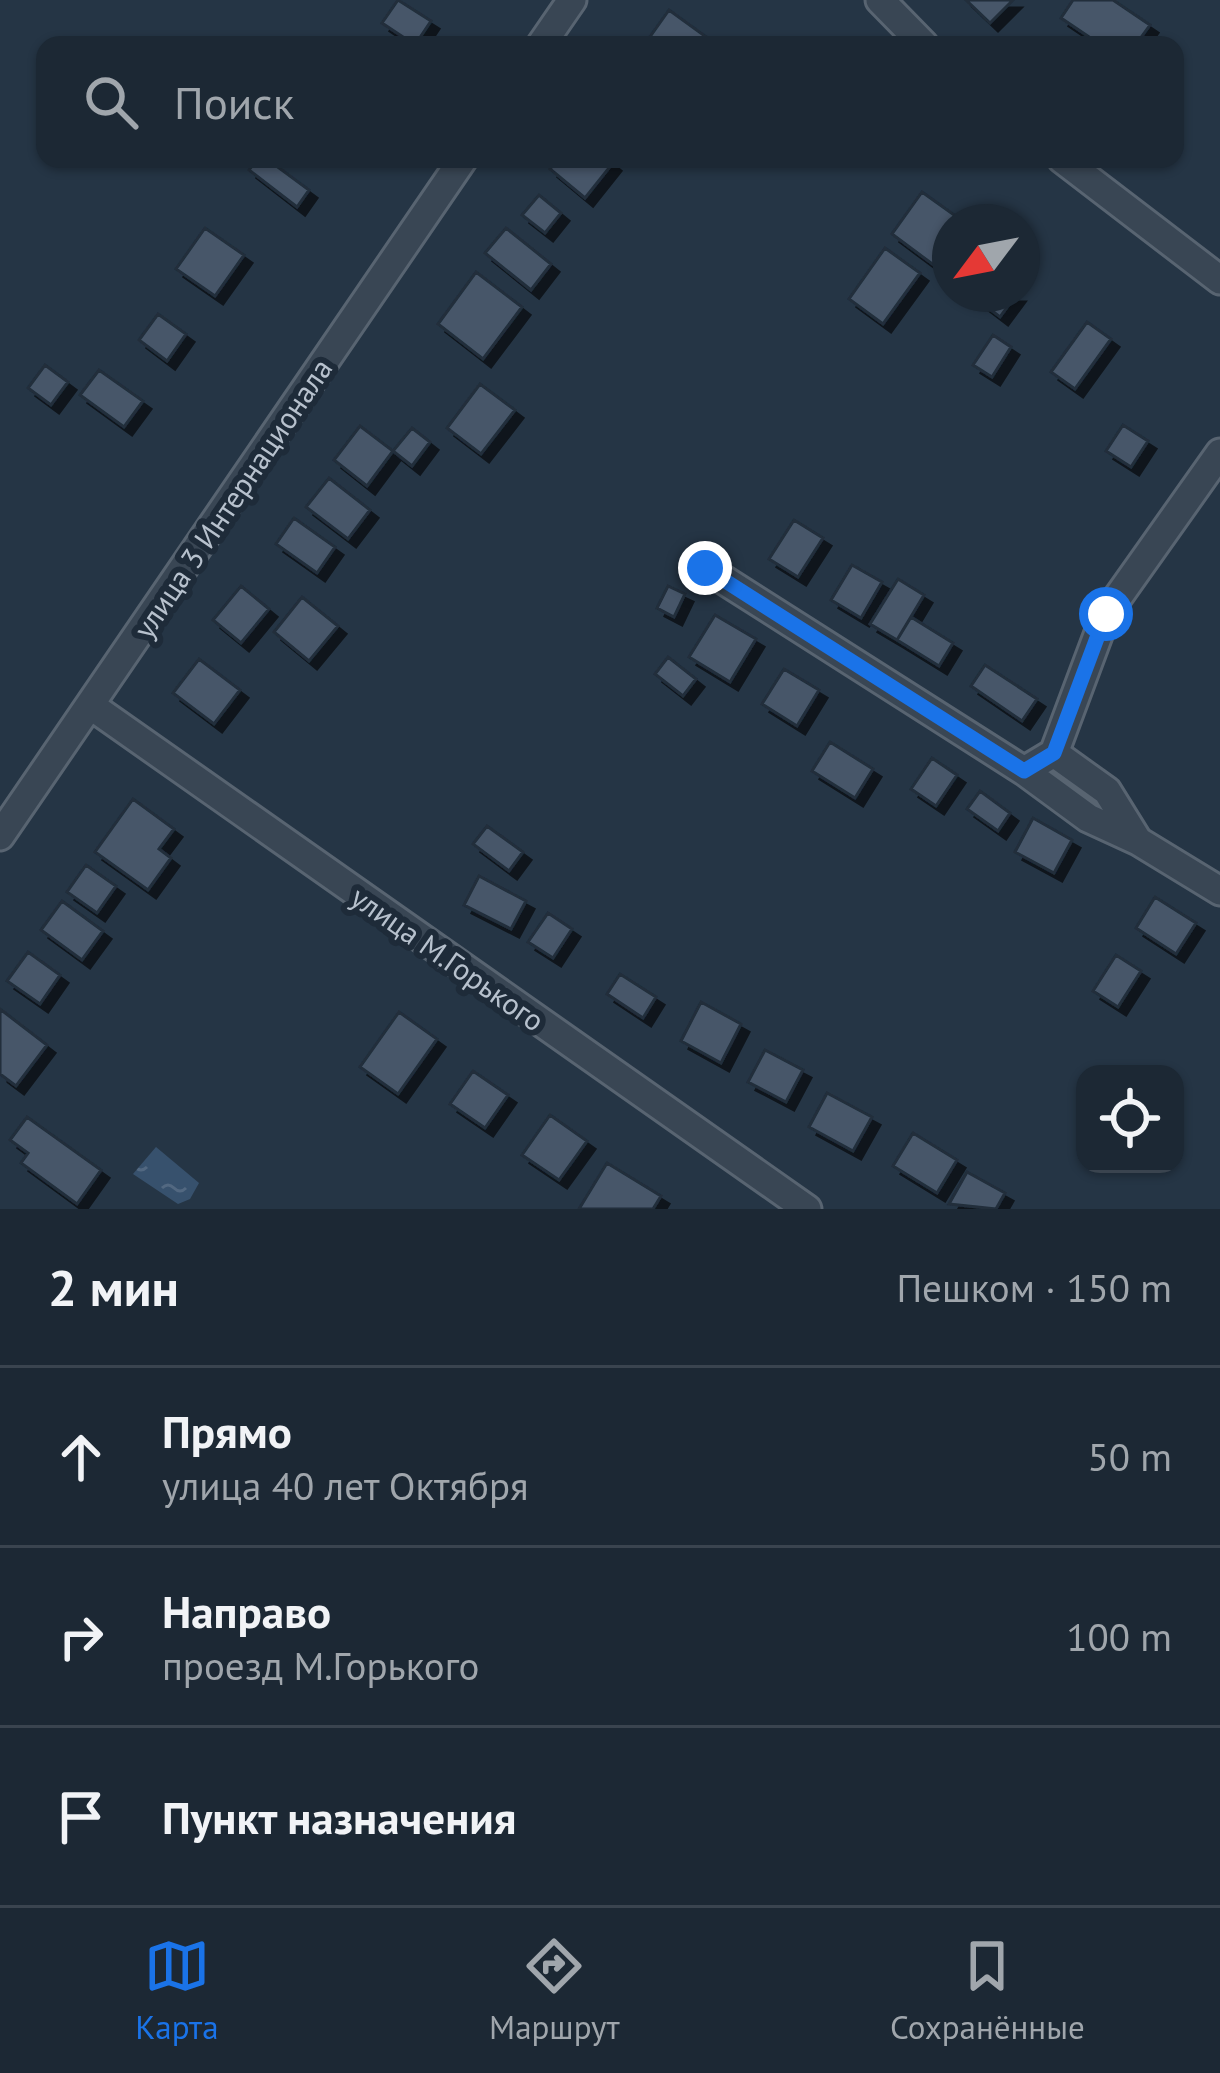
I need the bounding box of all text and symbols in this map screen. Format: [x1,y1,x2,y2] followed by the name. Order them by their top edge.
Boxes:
[36,36,1184,168] search box
[78,69,144,135] icon: search
[174,73,294,131] text: Поиск
[932,204,1040,312] north arrow
[124,351,340,645] street label: улица 3 Интернационала
[678,541,732,595] route end
[1079,587,1133,641] route start
[344,877,552,1039] street label: улица М.Горького
[1076,1065,1184,1173] map controls
[1076,1065,1184,1173] button: locate
[48,1254,179,1320] text: 2 мин
[896,1262,1172,1313] text: Пешком · 150 m
[162,1402,292,1460] text: Прямо
[48,1424,114,1490] icon: ahead
[1087,1431,1172,1482] text: 50 m
[162,1460,529,1511] text: улица 40 лет Октября
[162,1582,331,1640] text: Направо
[48,1604,114,1670] icon: right
[1066,1611,1172,1662] text: 100 m
[162,1640,479,1691] text: проезд М.Горького
[48,1784,114,1850] icon: arrive
[162,1788,516,1846] text: Пункт назначения
[135,1933,219,2048] tab: Карта
[489,1933,620,2048] tab: Маршрут
[890,1933,1085,2048] tab: Сохранённые

